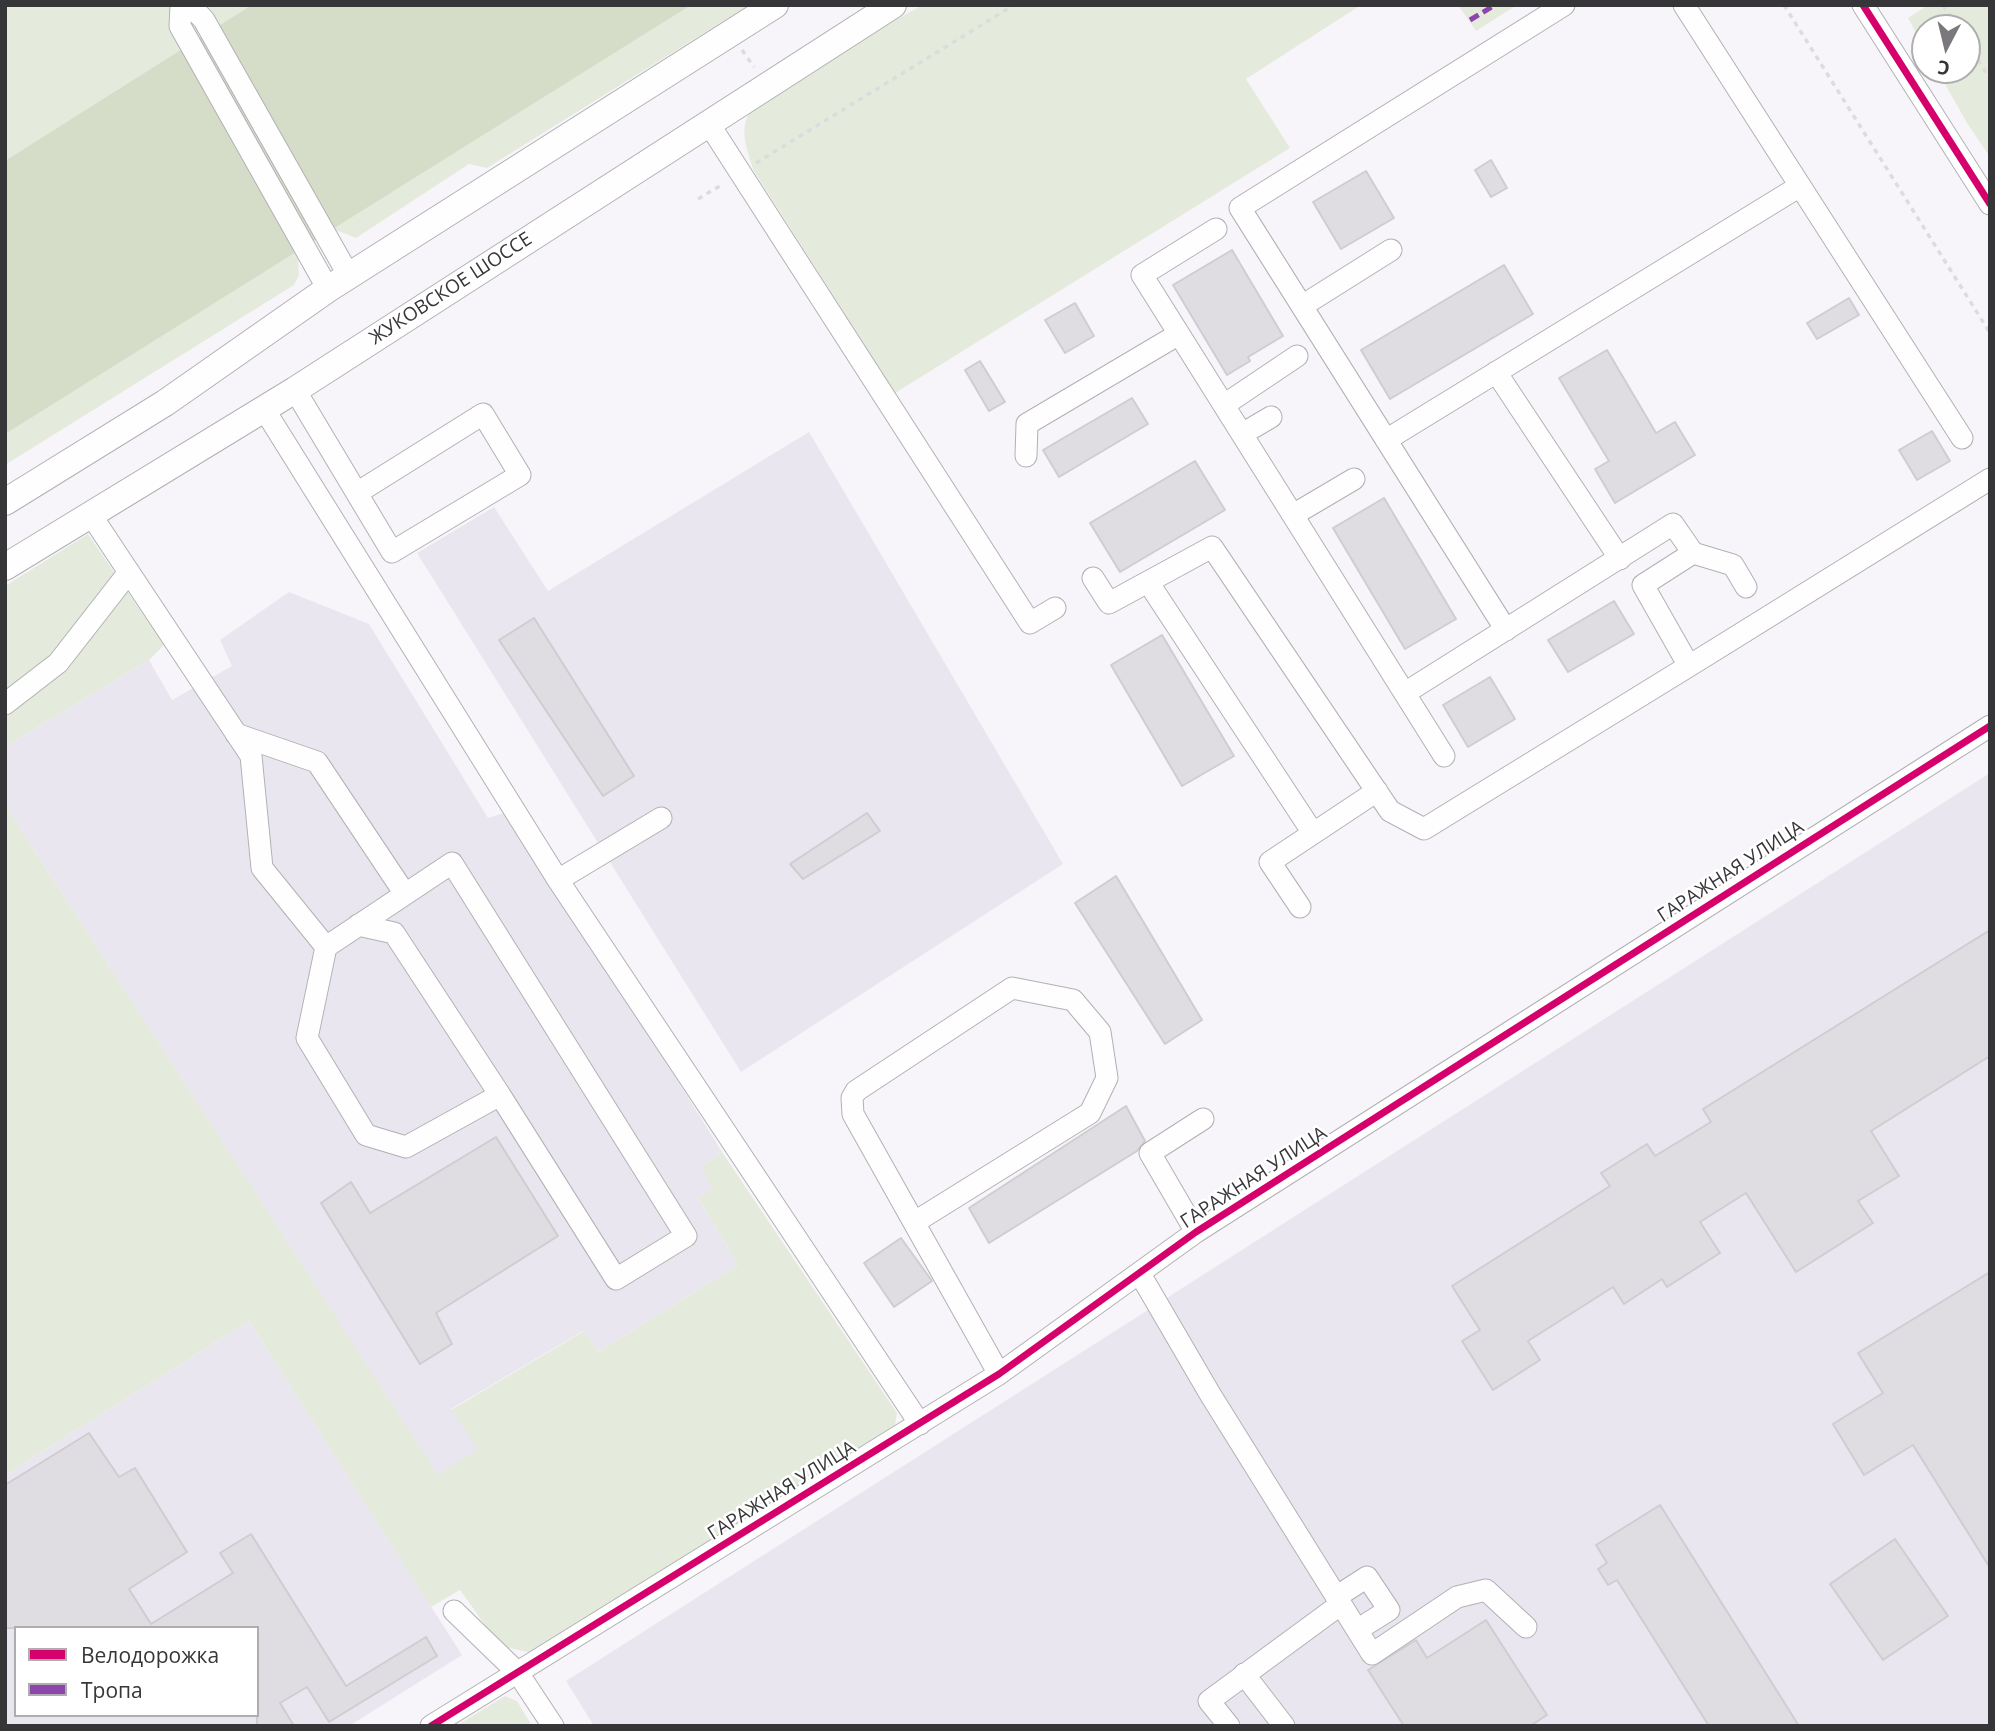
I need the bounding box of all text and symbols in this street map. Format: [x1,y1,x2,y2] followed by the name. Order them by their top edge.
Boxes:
[1911,14,1981,84] north arrow
[1936,54,1951,82] text: С
[366,228,536,350] street label: ЖУКОВСКОЕ ШОССЕ
[1654,816,1808,928] street label: ГАРАЖНАЯ УЛИЦА
[1177,1122,1331,1234] street label: ГАРАЖНАЯ УЛИЦА
[704,1436,860,1546] street label: ГАРАЖНАЯ УЛИЦА
[14,1626,259,1717] legend
[81,1641,219,1669] text: Велодорожка
[81,1676,143,1704] text: Тропа

